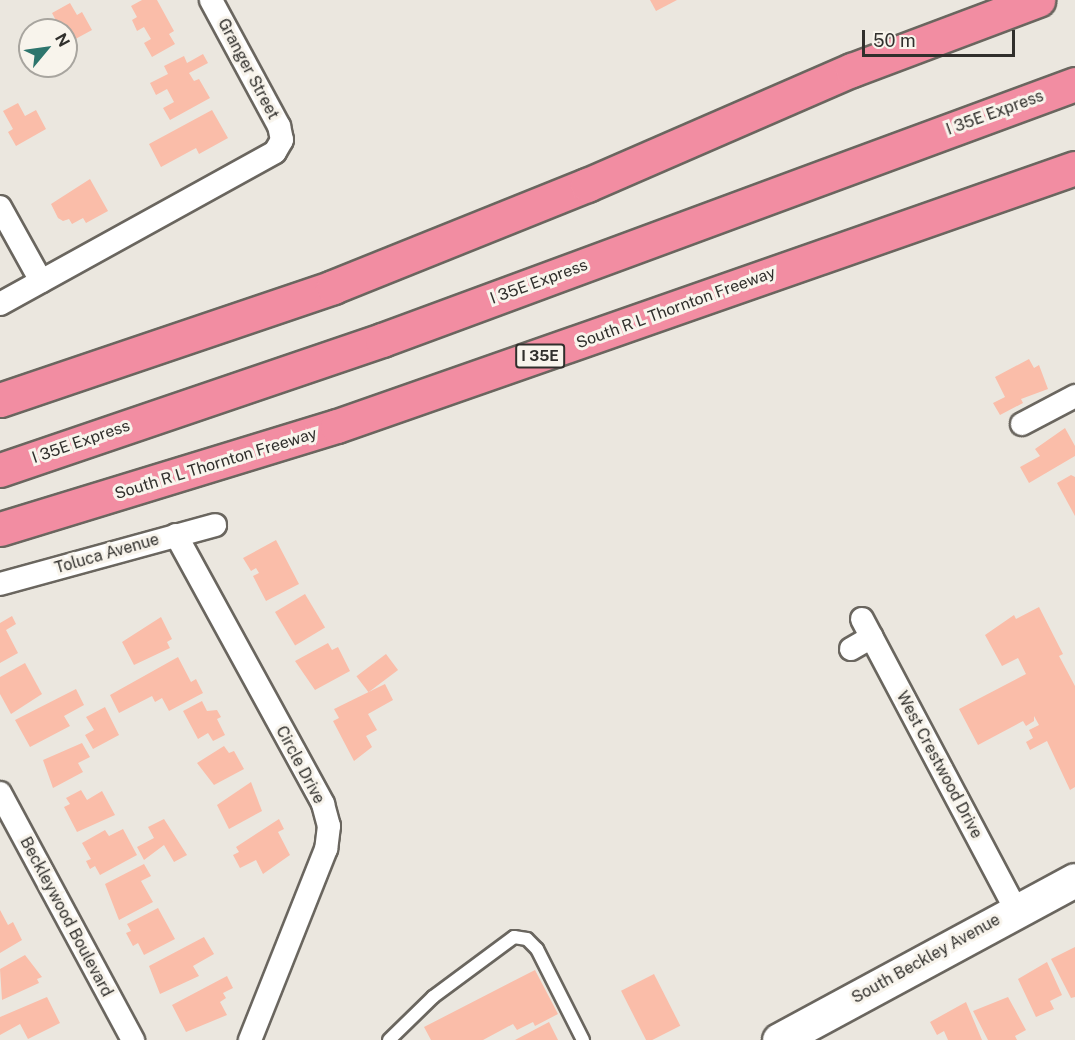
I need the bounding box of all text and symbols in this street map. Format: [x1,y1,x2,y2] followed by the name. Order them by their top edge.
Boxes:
[213,15,283,123] street label: Granger Street
[18,18,78,78] north arrow
[865,18,1018,56] scale bar
[51,30,74,50] text: N
[873,30,916,51] text: 50 m
[944,87,1046,139] street label: I 35E Express
[488,256,590,308] street label: I 35E Express
[574,263,778,353] street label: South R L Thornton Freeway
[514,344,566,368] road number: I 35E
[30,416,132,468] street label: I 35E Express
[113,424,319,504] street label: South R L Thornton Freeway
[53,530,161,578] street label: Toluca Avenue
[892,688,986,842] street label: West Crestwood Drive
[271,723,329,807] street label: Circle Drive
[16,834,116,1000] street label: Beckleywood Boulevard
[848,910,1004,1008] street label: South Beckley Avenue

